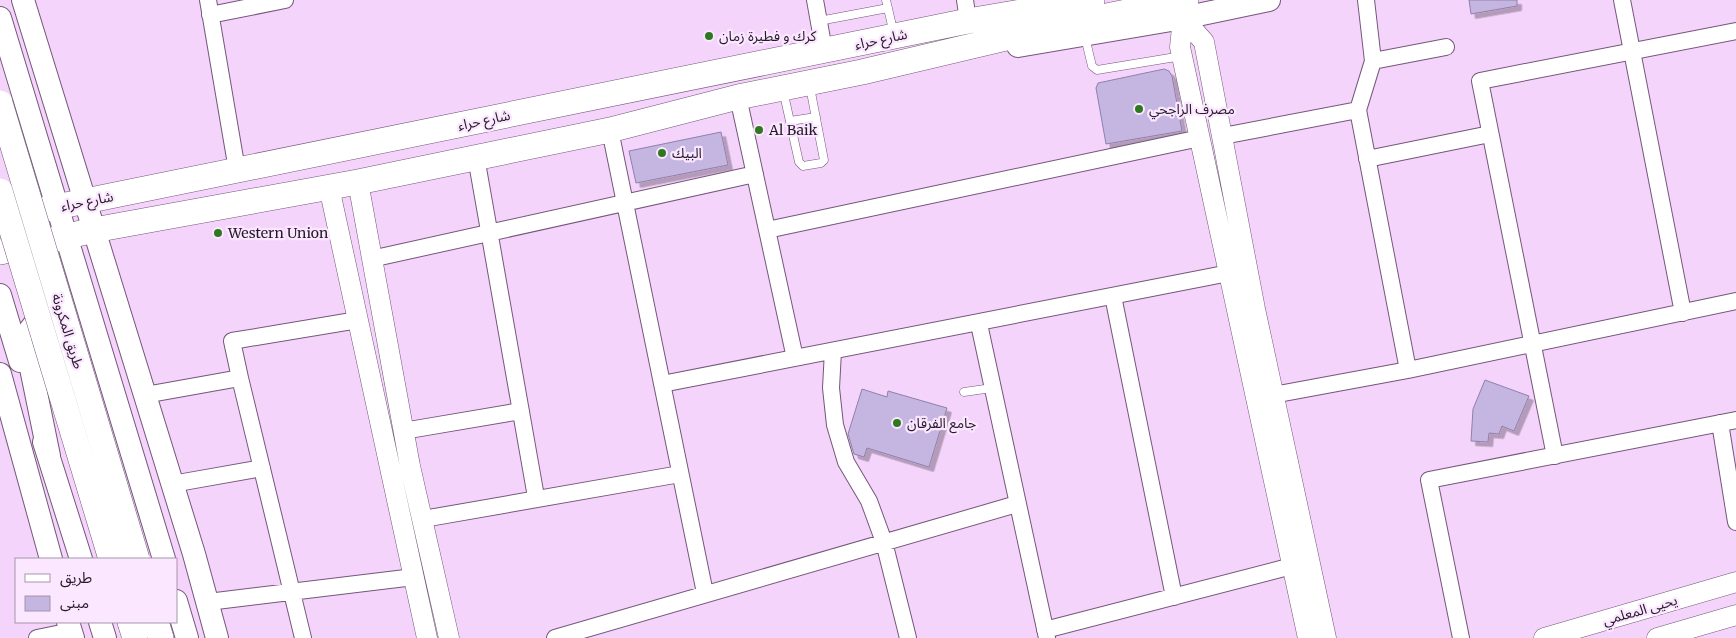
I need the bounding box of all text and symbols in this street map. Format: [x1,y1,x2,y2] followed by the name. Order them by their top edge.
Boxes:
[853,25,909,55] street label: شارع حراء
[719,27,816,45] place label: كرك و فطيرة زمان
[703,30,715,42] marker: كرك و فطيرة زمان
[1149,100,1235,120] place label: مصرف الراجحي
[1133,103,1145,115] marker: مصرف الراجحي
[456,106,512,136] street label: شارع حراء
[768,121,818,139] place label: Al Baik
[753,124,765,136] marker: Al Baik
[672,144,702,162] place label: البيك
[656,147,668,159] marker: البيك
[59,187,115,217] street label: شارع حراء
[227,224,328,242] place label: Western Union
[212,227,224,239] marker: Western Union
[47,291,88,371] street label: طريق المكرونة
[907,414,976,434] place label: جامع الفرقان
[891,417,903,429] marker: جامع الفرقان
[15,558,178,623] legend
[60,568,92,588] text: طريق
[1601,591,1680,631] street label: يحيى المعلمي
[60,593,89,612] text: مبنى

